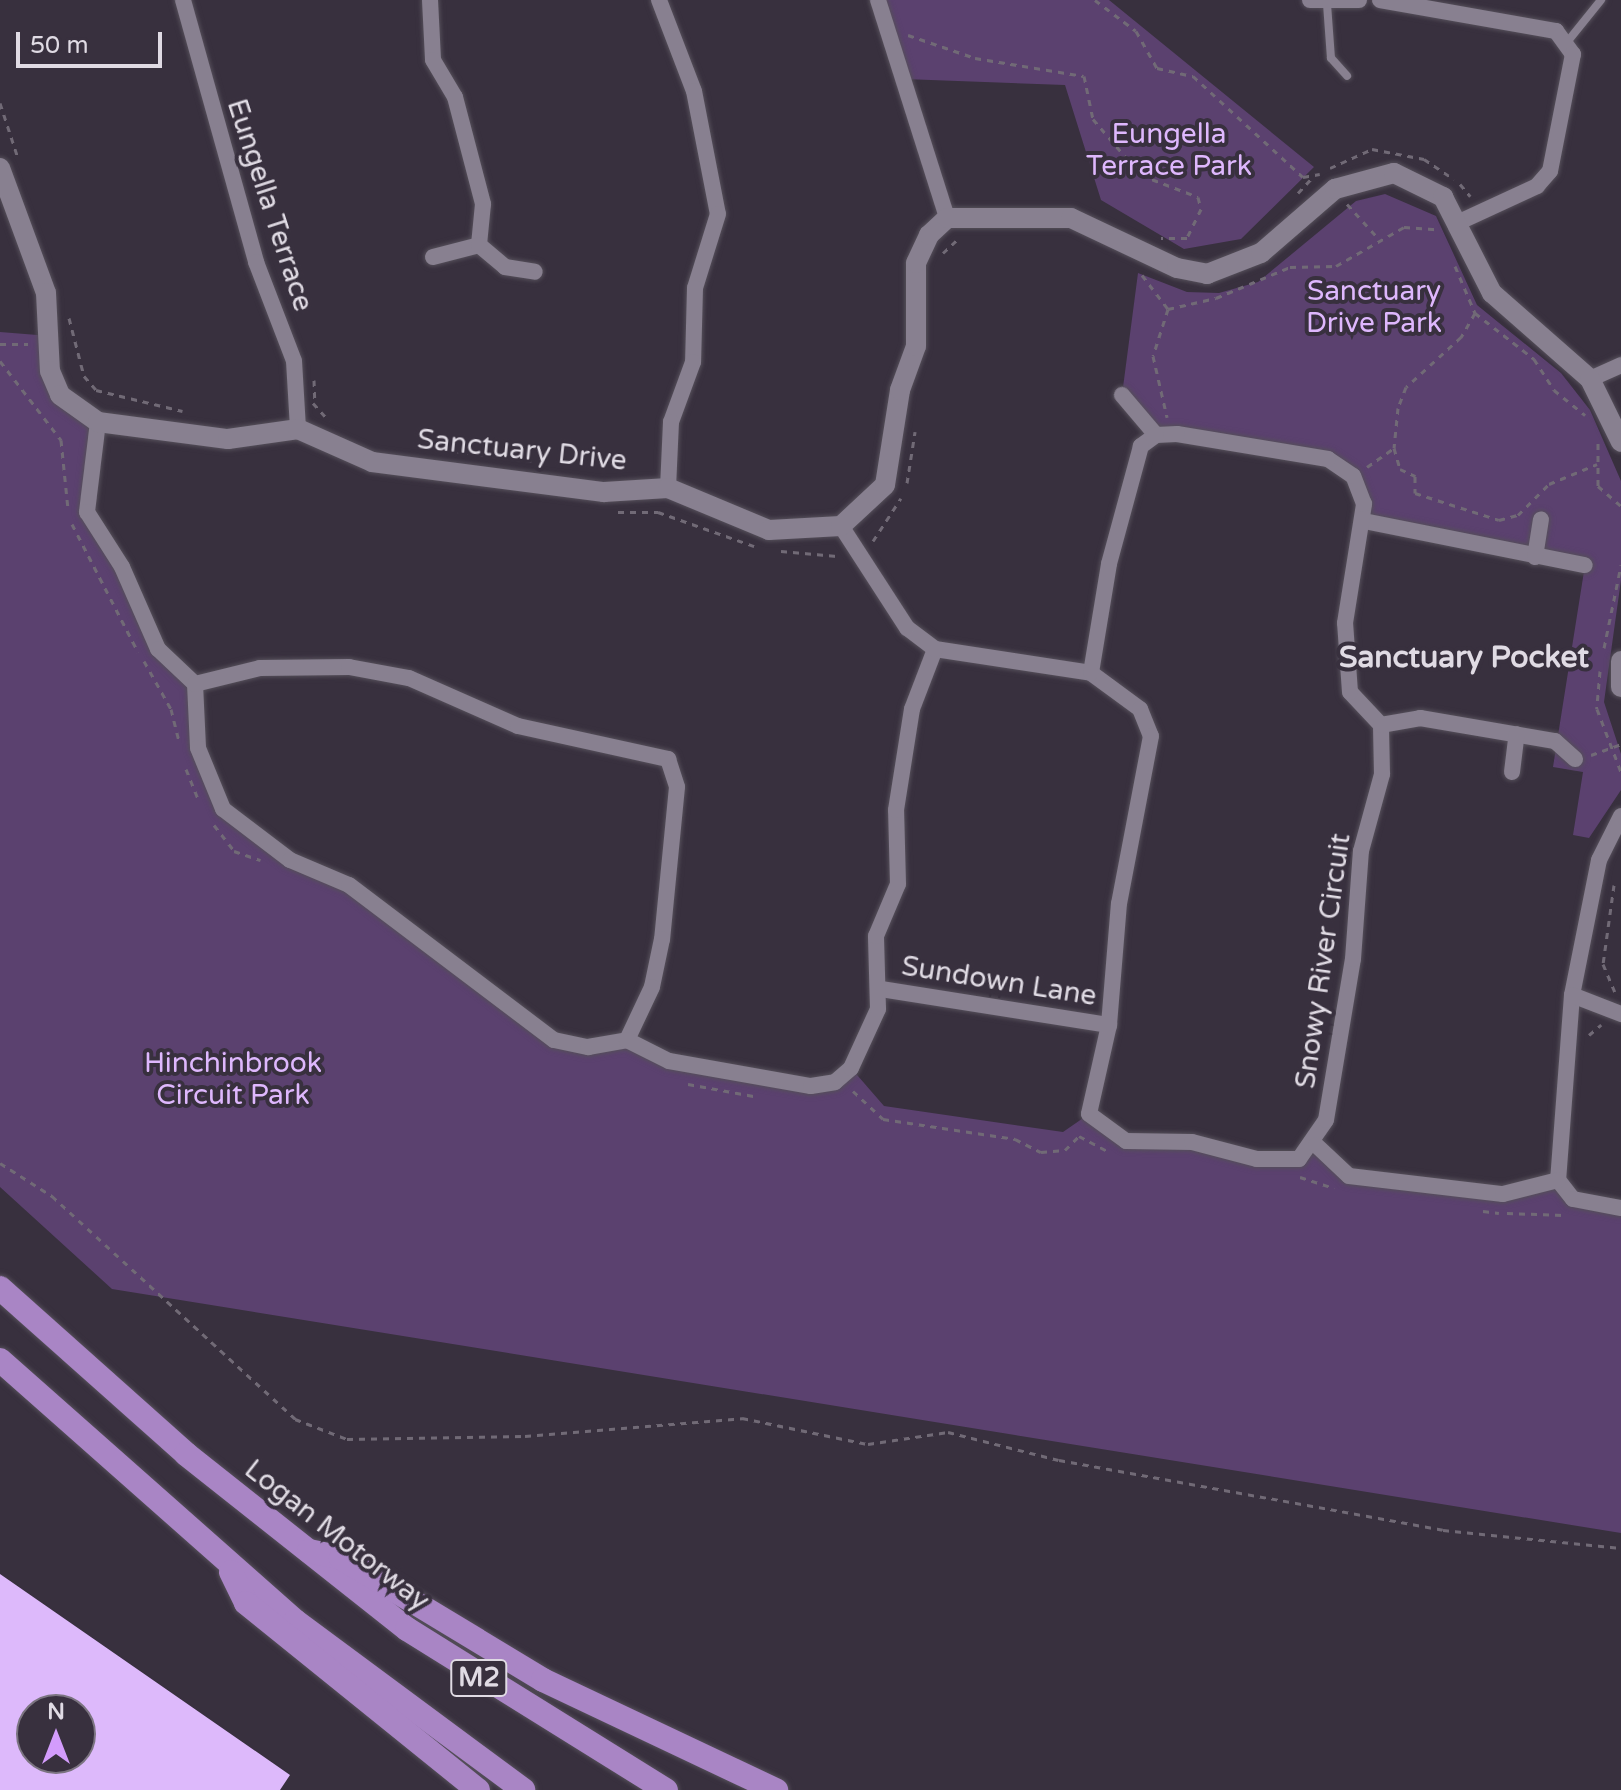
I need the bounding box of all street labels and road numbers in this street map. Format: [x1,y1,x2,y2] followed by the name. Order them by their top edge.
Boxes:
[220,95,320,315] street label: Eungella Terrace
[416,422,628,478] street label: Sanctuary Drive
[1288,831,1358,1091] street label: Snowy River Circuit
[899,949,1099,1013] street label: Sundown Lane
[238,1452,436,1618] street label: Logan Motorway
[449,1656,509,1700] road number: M2

